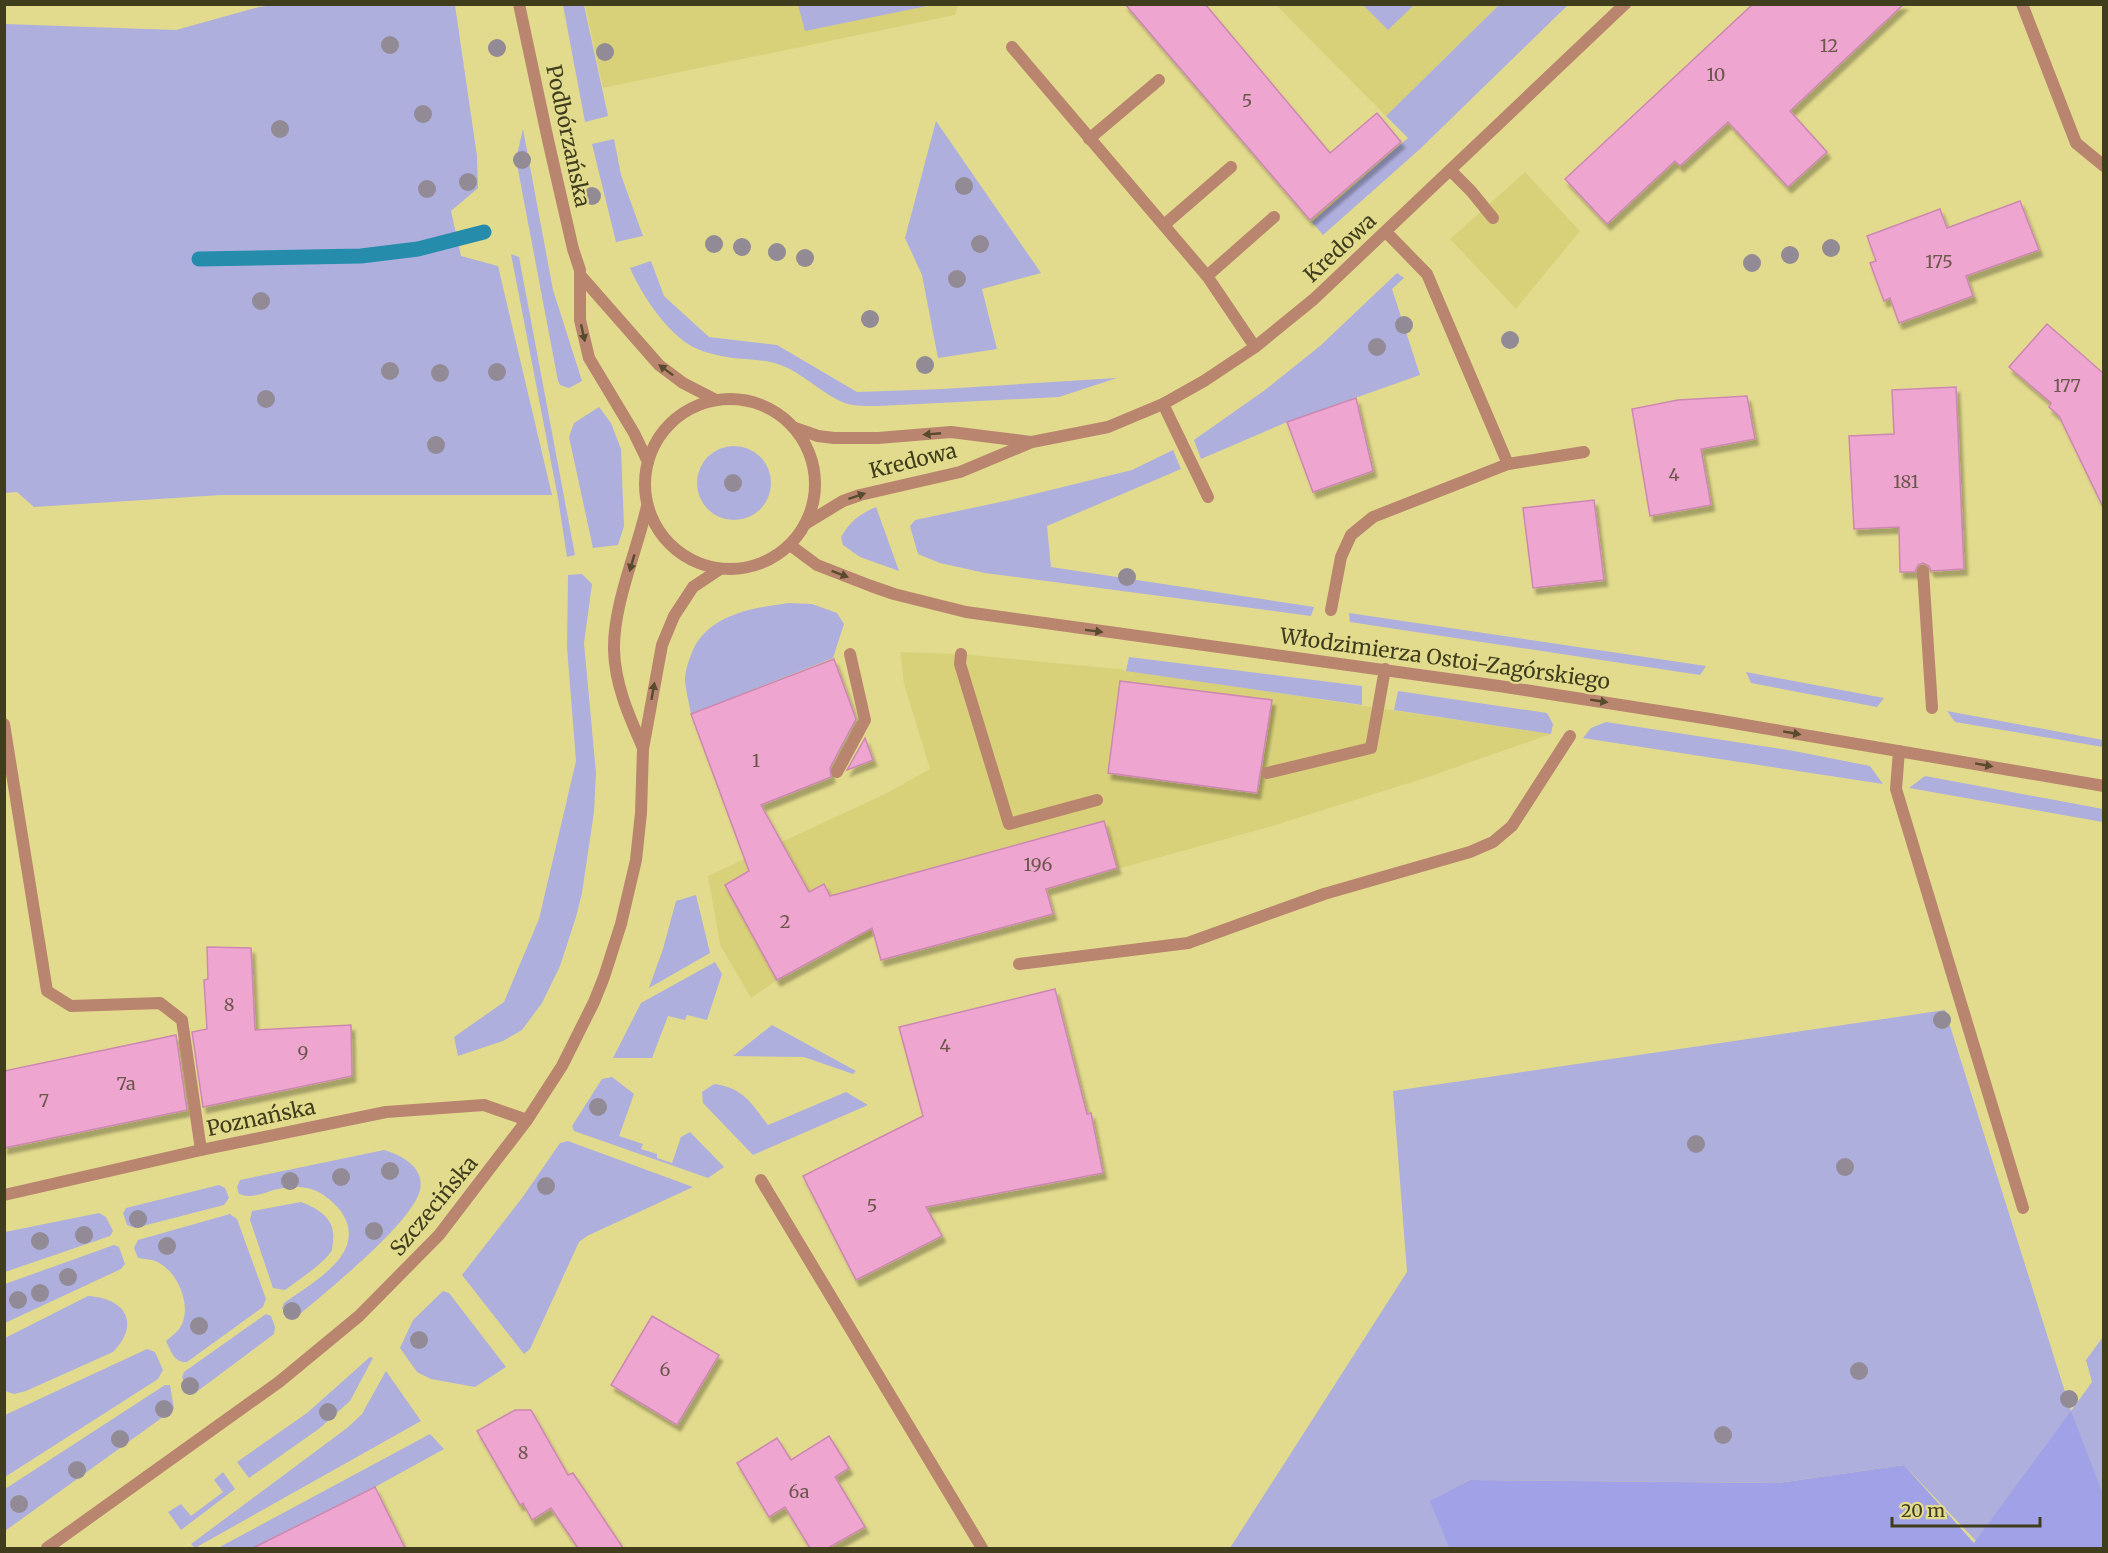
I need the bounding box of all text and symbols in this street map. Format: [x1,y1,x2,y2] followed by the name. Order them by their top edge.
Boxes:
[1820,34,1838,57] house number: 12
[540,62,597,210] street label: Podbórzańska
[1707,63,1725,86] house number: 10
[1242,89,1252,112] house number: 5
[1298,207,1381,288] street label: Kredowa
[1925,250,1953,273] house number: 175
[578,324,588,342] one-way arrow
[658,364,674,377] one-way arrow
[2053,374,2081,397] house number: 177
[923,429,942,439] one-way arrow
[866,437,959,484] street label: Kredowa
[1668,463,1680,486] house number: 4
[1893,470,1919,493] house number: 181
[848,491,866,500] one-way arrow
[627,554,636,572] one-way arrow
[831,570,849,579] one-way arrow
[1277,622,1612,695] street label: Włodzimierza Ostoi-Zagórskiego
[1085,626,1104,635] one-way arrow
[649,681,658,700] one-way arrow
[1590,697,1609,706] one-way arrow
[1782,729,1801,738] one-way arrow
[752,749,760,772] house number: 1
[1974,761,1993,770] one-way arrow
[1023,853,1053,876] house number: 196
[780,910,790,933] house number: 2
[224,993,234,1016] house number: 8
[939,1034,951,1057] house number: 4
[298,1041,308,1064] house number: 9
[116,1072,136,1095] house number: 7a
[39,1089,49,1112] house number: 7
[204,1093,318,1142] street label: Poznańska
[384,1150,483,1261] street label: Szczecińska
[867,1194,877,1217] house number: 5
[660,1358,671,1381] house number: 6
[518,1441,528,1464] house number: 8
[789,1480,810,1503] house number: 6a
[1892,1490,2040,1528] scale bar
[1901,1499,1945,1522] text: 20 m

